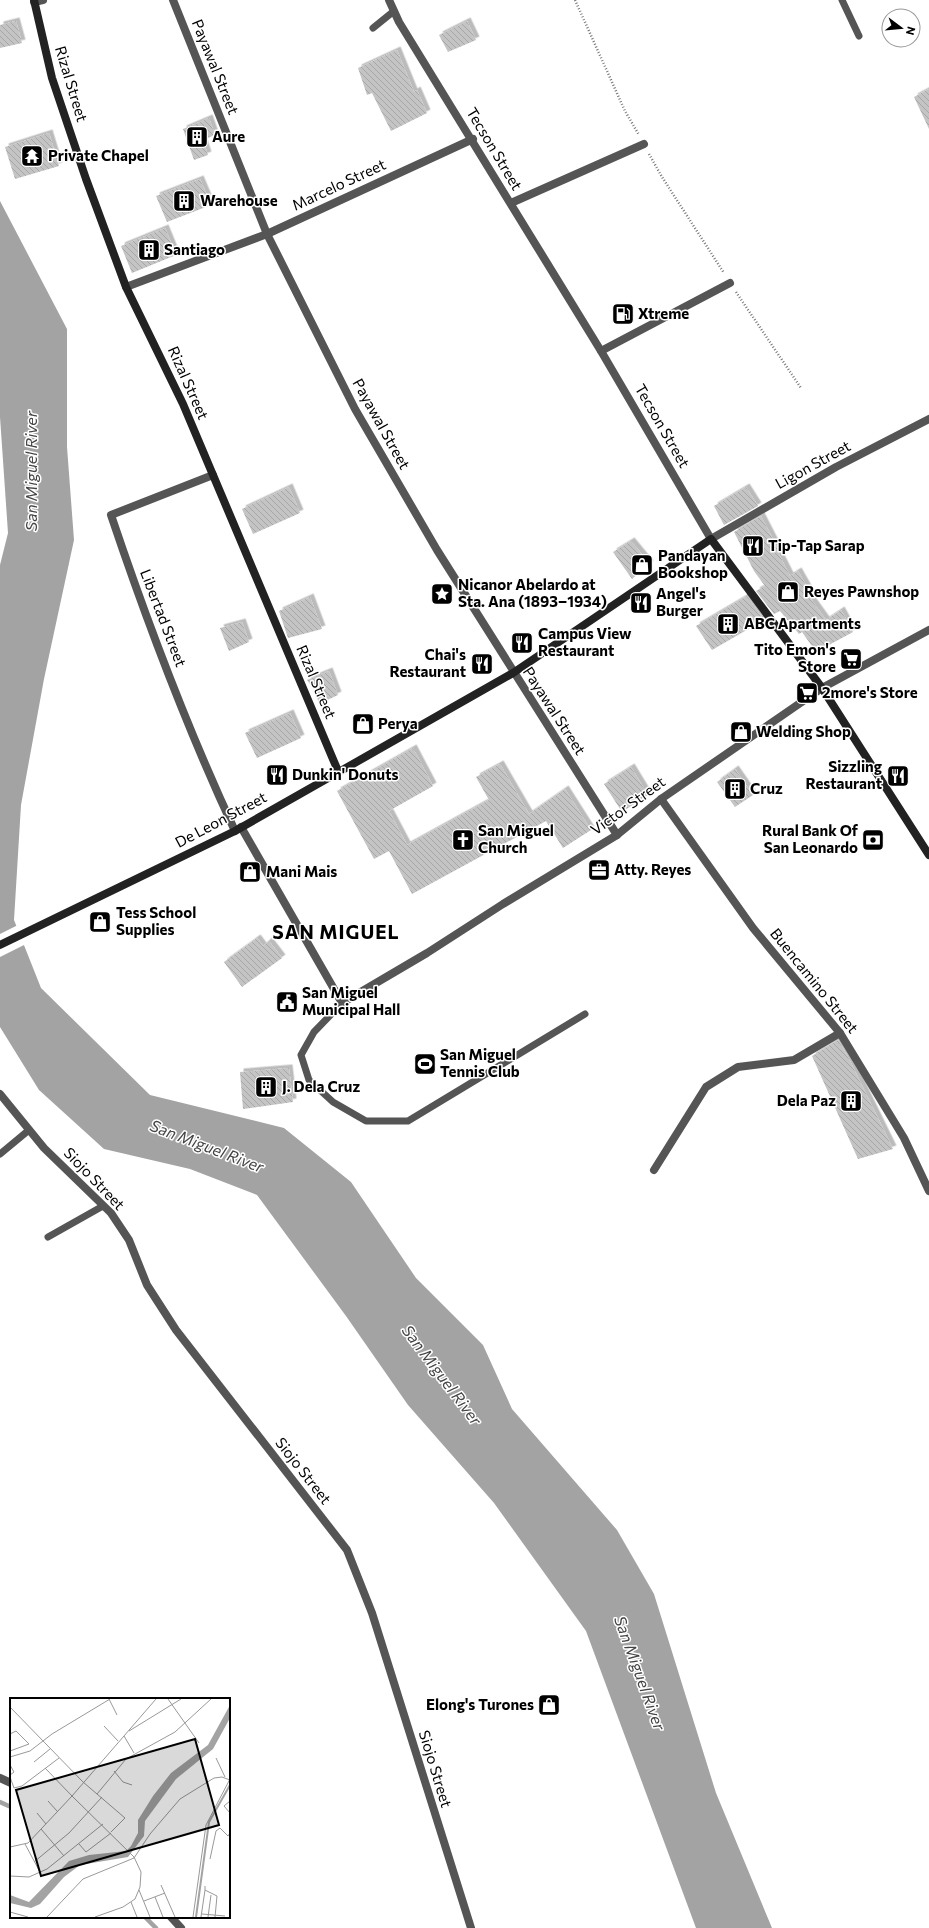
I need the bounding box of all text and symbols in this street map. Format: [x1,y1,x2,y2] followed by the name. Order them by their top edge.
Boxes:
[881,8,921,48] north arrow
[189,16,243,117] street label: Payawal Street
[904,25,918,37] text: N
[52,44,92,124] street label: Rizal Street
[463,104,527,193] street label: Tecson Street
[184,124,210,150] building icon: Aure
[212,127,245,145] place label: Aure
[19,143,45,169] temple icon: Private Chapel
[48,146,149,164] place label: Private Chapel
[289,155,388,214] street label: Marcelo Street
[171,188,197,214] building icon: Warehouse
[200,191,278,209] place label: Warehouse
[136,237,162,263] building icon: Santiago
[164,240,225,258] place label: Santiago
[610,301,636,327] fuel station icon: Xtreme
[638,304,689,322] place label: Xtreme
[165,343,213,422] street label: Rizal Street
[349,375,414,472] street label: Payawal Street
[632,381,694,470] street label: Tecson Street
[21,410,40,531] water label: San Miguel River
[772,436,853,492] street label: Ligon Street
[740,533,766,559] restaurant icon: Tip-Tap Sarap
[768,536,865,554] place label: Tip-Tap Sarap
[658,546,728,581] place label: Pandayan Bookshop
[629,552,655,578] shop icon: Pandayan Bookshop
[137,566,191,669] street label: Libertad Street
[458,575,607,610] place label: Nicanor Abelardo at Sta. Ana (1893–1934)
[775,579,801,605] shop icon: Reyes Pawnshop
[429,581,455,607] place icon: Nicanor Abelardo at Sta. Ana (1893–1934)
[804,582,919,600] place label: Reyes Pawnshop
[656,584,706,619] place label: Angel's Burger
[628,590,654,616] restaurant icon: Angel's Burger
[715,611,741,637] building icon: ABC Apartments
[744,614,861,632] place label: ABC Apartments
[538,624,632,659] place label: Campus View Restaurant
[509,630,535,656] restaurant icon: Campus View Restaurant
[754,640,836,675] place label: Tito Emon's Store
[293,642,341,721] street label: Rizal Street
[390,645,466,680] place label: Chai's Restaurant
[838,646,864,672] supermarket icon: Tito Emon's Store
[469,651,495,677] restaurant icon: Chai's Restaurant
[520,663,590,758] street label: Payawal Street
[794,680,820,706] supermarket icon: 2more's Store
[822,683,918,701] place label: 2more's Store
[350,711,376,737] shop icon: Perya
[378,714,418,732] place label: Perya
[728,719,754,745] shop icon: Welding Shop
[756,722,851,740] place label: Welding Shop
[806,757,882,792] place label: Sizzling Restaurant
[264,762,290,788] restaurant icon: Dunkin' Donuts
[885,763,911,789] restaurant icon: Sizzling Restaurant
[292,765,398,783] place label: Dunkin' Donuts
[587,772,668,838] street label: Victor Street
[722,776,748,802] building icon: Cruz
[750,779,783,797] place label: Cruz
[172,787,269,851] street label: De Leon Street
[478,821,554,856] place label: San Miguel Church
[762,821,859,856] place label: Rural Bank Of San Leonardo
[450,827,476,853] church icon: San Miguel Church
[860,827,886,853] bank icon: Rural Bank Of San Leonardo
[586,857,612,883] office icon: Atty. Reyes
[237,859,263,885] shop icon: Mani Mais
[614,860,691,878] place label: Atty. Reyes
[266,862,337,880] place label: Mani Mais
[116,903,196,938] place label: Tess School Supplies
[87,909,113,935] shop icon: Tess School Supplies
[272,920,400,943] district label: SAN MIGUEL
[767,924,863,1036] street label: Buencamino Street
[302,983,400,1018] place label: San Miguel Municipal Hall
[274,989,300,1015] public building icon: San Miguel Municipal Hall
[440,1045,520,1080] place label: San Miguel Tennis Club
[412,1051,438,1077] sports icon: San Miguel Tennis Club
[253,1074,279,1100] building icon: J. Dela Cruz
[282,1077,360,1095] place label: J. Dela Cruz
[838,1088,864,1114] building icon: Dela Paz
[777,1091,836,1109] place label: Dela Paz
[148,1115,267,1176] water label: San Miguel River
[61,1143,129,1213] street label: Siojo Street
[399,1321,487,1429] water label: San Miguel River
[272,1433,335,1507] street label: Siojo Street
[611,1613,670,1733] water label: San Miguel River
[536,1692,562,1718] shop icon: Elong's Turones
[426,1695,534,1713] place label: Elong's Turones
[10,1698,230,1918] inset map
[416,1728,456,1809] street label: Siojo Street

